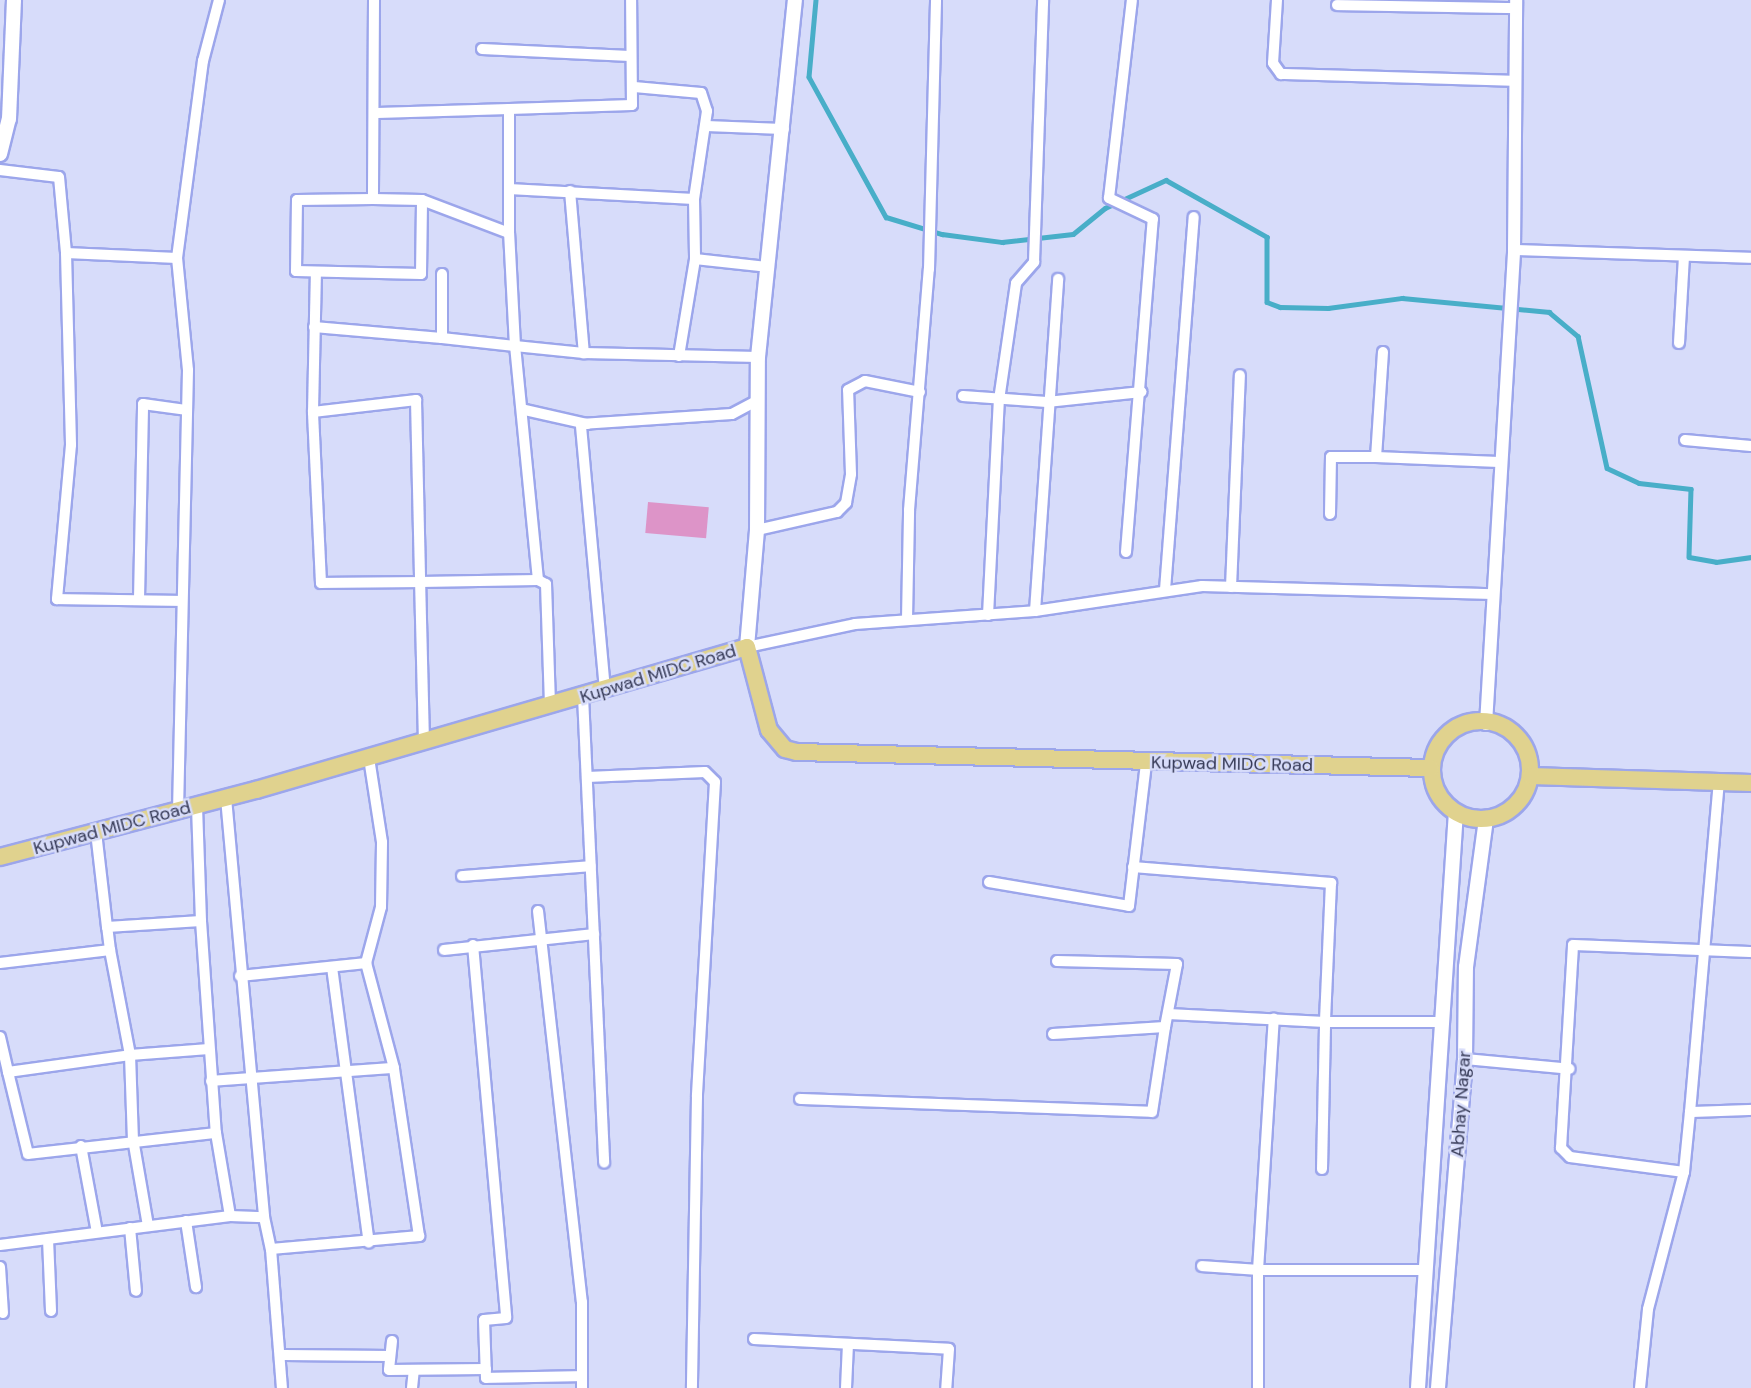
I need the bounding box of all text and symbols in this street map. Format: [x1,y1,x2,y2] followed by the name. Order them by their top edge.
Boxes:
[577,640,739,708] street label: Kupwad MIDC Road
[1151,752,1313,776] street label: Kupwad MIDC Road
[31,797,193,859] street label: Kupwad MIDC Road
[1447,1050,1475,1158] street label: Abhay Nagar

